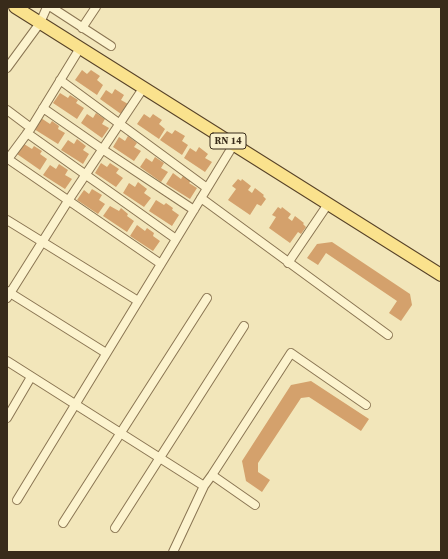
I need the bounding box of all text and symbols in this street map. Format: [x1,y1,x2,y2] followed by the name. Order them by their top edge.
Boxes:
[210,133,246,149] road number: RN 14

